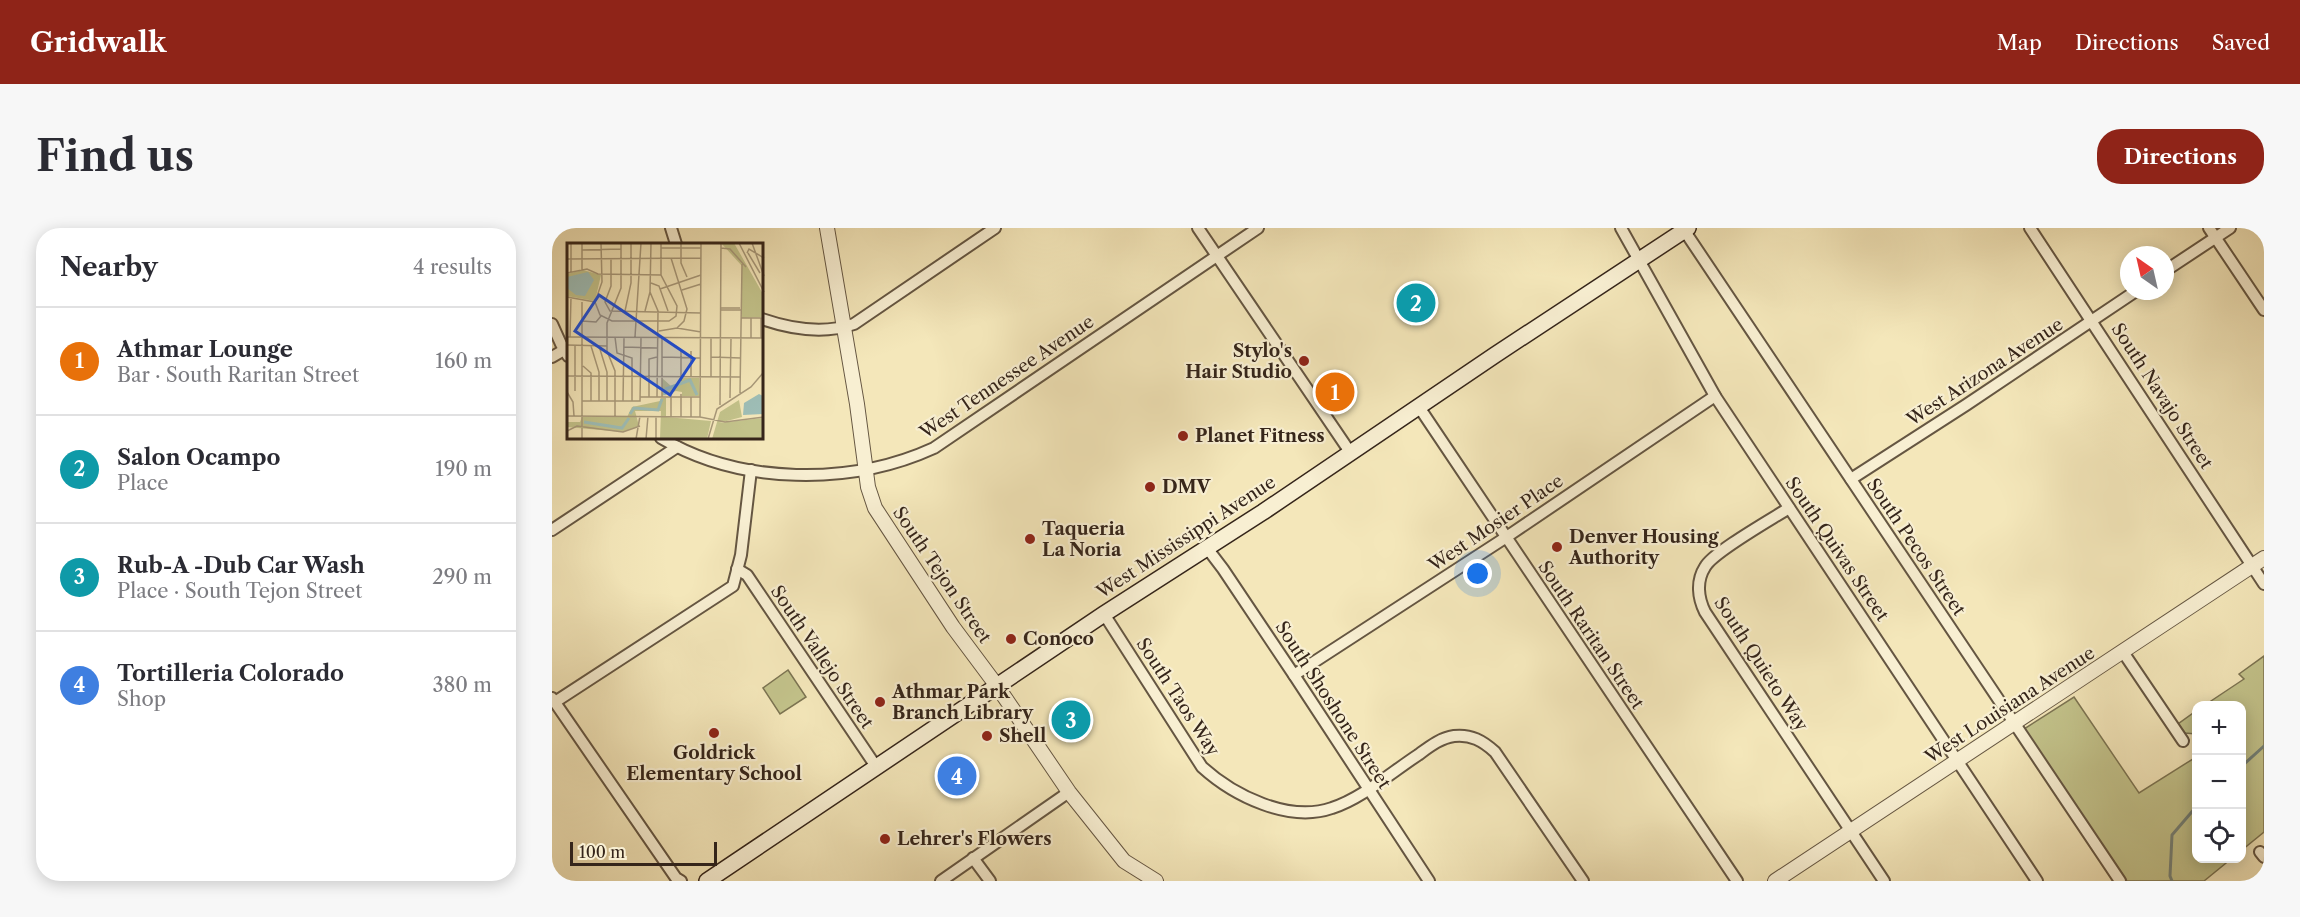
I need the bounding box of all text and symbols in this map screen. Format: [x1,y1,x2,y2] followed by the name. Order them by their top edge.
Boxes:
[30,25,166,59] text: Gridwalk
[1997,30,2042,55] text: Map
[2075,30,2179,55] text: Directions
[2212,30,2270,55] text: Saved
[2097,129,2264,184] button: Directions
[36,130,194,182] text: Find us
[567,243,764,440] inset map
[2120,246,2174,300] north arrow
[60,251,158,283] text: Nearby
[413,255,492,279] text: 4 results
[1396,280,1436,326] pin: 2
[915,311,1098,444] street label: West Tennessee Avenue
[1902,313,2067,431] street label: West Arizona Avenue
[2107,319,2218,474] street label: South Navajo Street
[117,336,293,363] text: Athmar Lounge
[1185,340,1292,383] place label: Stylo's Hair Studio
[75,349,84,373] text: 1
[435,349,492,373] text: 160 m
[1297,354,1311,368] marker: Stylo's Hair Studio
[117,363,359,387] text: Bar · South Raritan Street
[1316,370,1354,414] pin: 1
[1195,425,1325,447] place label: Planet Fitness
[1176,429,1190,443] marker: Planet Fitness
[117,444,280,471] text: Salon Ocampo
[74,457,85,481] text: 2
[435,457,492,481] text: 190 m
[1424,470,1567,577] street label: West Mosier Place
[117,471,168,495] text: Place
[1092,471,1280,604] street label: West Mississippi Avenue
[1781,473,1894,626] street label: South Quivas Street
[1862,474,1970,620] street label: South Pecos Street
[1162,476,1212,498] place label: DMV
[1143,480,1157,494] marker: DMV
[888,503,996,648] street label: South Tejon Street
[1042,518,1126,561] place label: Taqueria La Noria
[1568,526,1719,569] place label: Denver Housing Authority
[1023,532,1037,546] marker: Taqueria La Noria
[1550,540,1564,554] marker: Denver Housing Authority
[117,552,365,579] text: Rub-A -Dub Car Wash
[1533,557,1649,714] street label: South Raritan Street
[1463,559,1492,588] your location
[74,565,85,589] text: 3
[432,565,492,589] text: 290 m
[117,579,362,603] text: Place · South Tejon Street
[766,581,879,733] street label: South Vallejo Street
[1709,593,1813,736] street label: South Quieto Way
[1270,617,1396,794] street label: South Shoshone Street
[1023,628,1094,650] place label: Conoco
[1004,632,1018,646] marker: Conoco
[1132,634,1225,761] street label: South Taos Way
[1920,642,2099,769] street label: West Louisiana Avenue
[117,660,344,687] text: Tortilleria Colorado
[74,673,85,697] text: 4
[433,673,492,697] text: 380 m
[891,681,1034,724] place label: Athmar Park Branch Library
[117,687,166,711] text: Shop
[873,695,887,709] marker: Athmar Park Branch Library
[1052,698,1090,742] pin: 3
[2192,701,2246,863] map controls
[2192,701,2246,755] button: +
[999,725,1046,747] place label: Shell
[707,726,721,740] marker: Goldrick Elementary School
[980,729,994,743] marker: Shell
[626,742,802,785] place label: Goldrick Elementary School
[938,754,976,798] pin: 4
[2192,755,2246,809] button: −
[2192,809,2246,863] button: locate
[897,828,1052,850] place label: Lehrer's Flowers
[878,832,892,846] marker: Lehrer's Flowers
[570,839,717,866] scale bar
[579,842,625,862] text: 100 m

